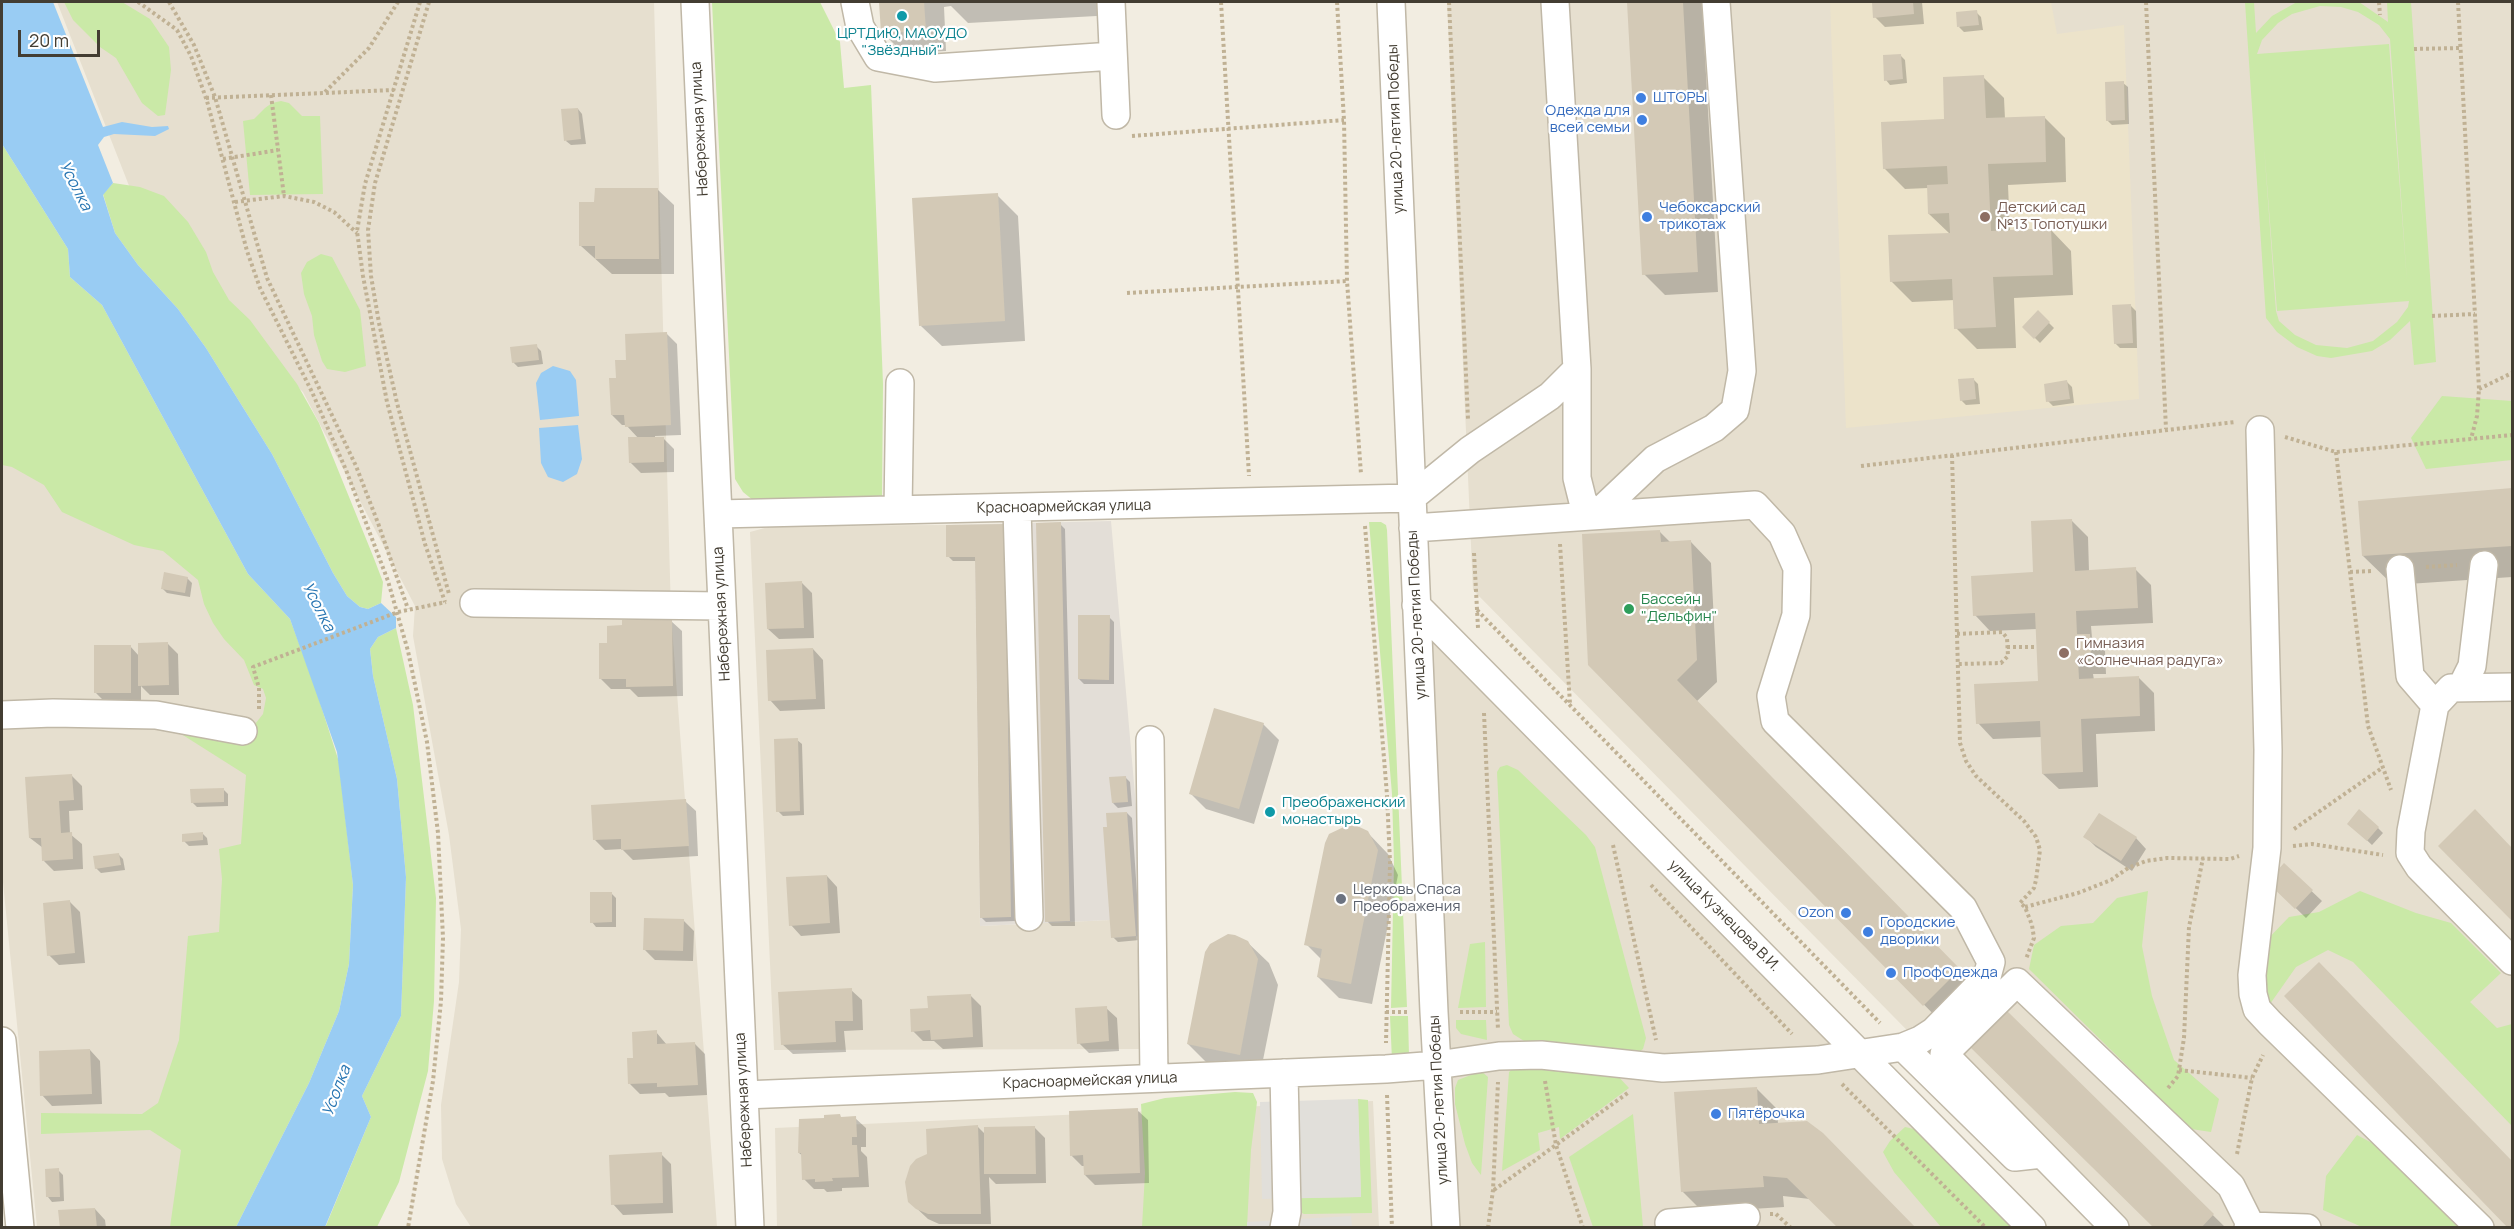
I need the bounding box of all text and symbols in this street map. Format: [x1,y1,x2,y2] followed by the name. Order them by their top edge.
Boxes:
[895,9,909,23] marker: ЦРТДиЮ, МАОУДО "Звёздный"
[21,18,104,56] scale bar
[837,25,967,60] place label: ЦРТДиЮ, МАОУДО "Звёздный"
[29,28,69,52] text: 20 m
[1384,44,1408,214] street label: улица 20-летия Победы
[687,61,713,197] street label: Набережная улица
[1653,89,1707,107] place label: ШТОРЫ
[1634,91,1648,105] marker: ШТОРЫ
[1545,102,1630,137] place label: Одежда для всей семьи
[1635,113,1649,127] marker: Одежда для всей семьи
[54,158,96,214] water label: Усолка
[1659,199,1761,234] place label: Чебоксарский трикотаж
[1997,199,2107,234] place label: Детский сад №13 Топотушки
[1640,210,1654,224] marker: Чебоксарский трикотаж
[1978,210,1992,224] marker: Детский сад №13 Топотушки
[976,496,1152,518] street label: Красноармейская улица
[1404,530,1430,700] street label: улица 20-летия Победы
[709,546,735,682] street label: Набережная улица
[297,579,339,635] water label: Усолка
[1641,591,1717,626] place label: Бассейн "Дельфин"
[1622,602,1636,616] marker: Бассейн "Дельфин"
[2076,635,2224,670] place label: Гимназия «Солнечная радуга»
[2057,646,2071,660] marker: Гимназия «Солнечная радуга»
[1282,794,1405,829] place label: Преображенский монастырь
[1263,805,1277,819] marker: Преображенский монастырь
[1664,856,1784,976] street label: улица Кузнецова В.И.
[1353,881,1461,916] place label: Церковь Спаса Преображения
[1334,892,1348,906] marker: Церковь Спаса Преображения
[1798,904,1834,922] place label: Ozon
[1839,906,1853,920] marker: Ozon
[1880,914,1955,949] place label: Городские дворики
[1861,925,1875,939] marker: Городские дворики
[1903,964,1998,982] place label: ПрофОдежда
[1884,966,1898,980] marker: ПрофОдежда
[1426,1015,1452,1185] street label: улица 20-летия Победы
[731,1032,757,1168] street label: Набережная улица
[319,1063,355,1119] water label: Усолка
[1002,1069,1178,1093] street label: Красноармейская улица
[1728,1105,1805,1123] place label: Пятёрочка
[1709,1107,1723,1121] marker: Пятёрочка

